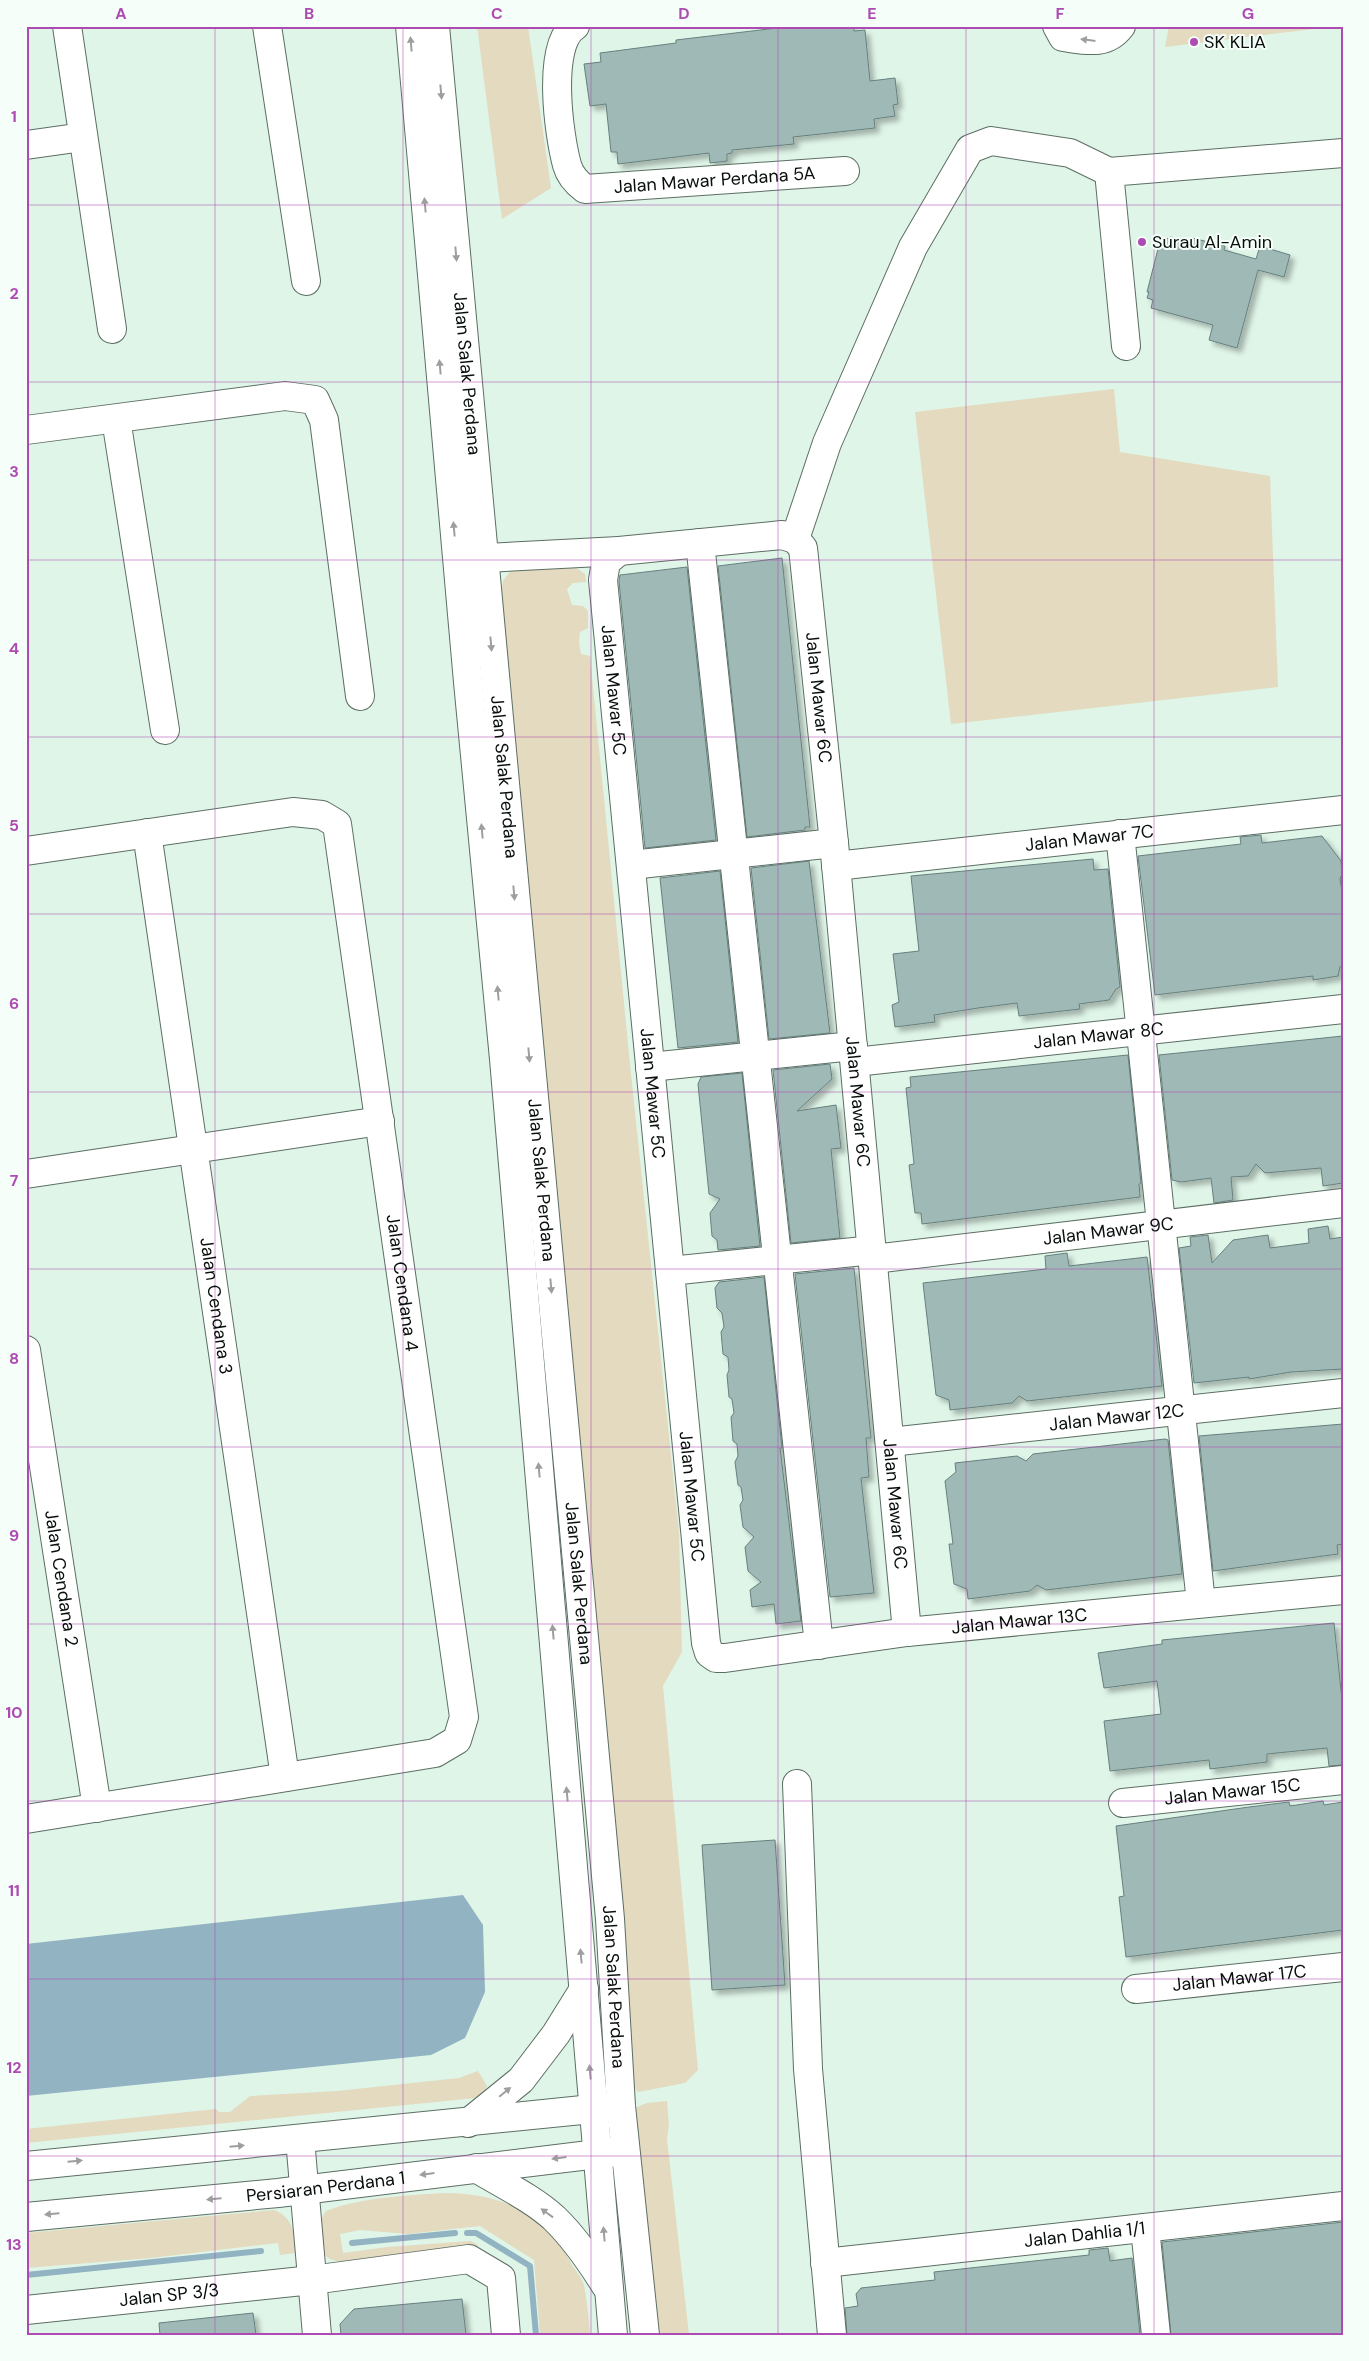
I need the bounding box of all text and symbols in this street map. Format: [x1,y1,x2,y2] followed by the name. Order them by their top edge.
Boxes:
[115,3,127,24] text: A
[304,3,314,24] text: B
[491,3,503,24] text: C
[678,3,690,24] text: D
[867,3,877,24] text: E
[1056,3,1065,24] text: F
[1242,3,1254,24] text: G
[1204,30,1266,54] place label: SK KLIA
[407,35,415,51] one-way arrow
[1080,36,1096,44] one-way arrow
[1188,36,1200,48] marker: SK KLIA
[437,85,445,101] one-way arrow
[11,106,17,127] text: 1
[613,161,816,199] street label: Jalan Mawar Perdana 5A
[421,197,429,213] one-way arrow
[1152,230,1272,254] place label: Surau Al-Amin
[1136,236,1148,248] marker: Surau Al-Amin
[452,246,460,262] one-way arrow
[9,283,19,304] text: 2
[448,291,487,456] street label: Jalan Salak Perdana
[436,359,444,375] one-way arrow
[9,461,19,482] text: 3
[450,521,458,537] one-way arrow
[595,624,632,757] street label: Jalan Mawar 5C
[800,631,838,764] street label: Jalan Mawar 6C
[487,636,495,652] one-way arrow
[9,638,19,659] text: 4
[485,694,524,859] street label: Jalan Salak Perdana
[9,815,19,836] text: 5
[1024,819,1155,857] street label: Jalan Mawar 7C
[478,823,486,839] one-way arrow
[511,885,519,901] one-way arrow
[493,984,501,1000] one-way arrow
[9,993,19,1014] text: 6
[1032,1017,1165,1055] street label: Jalan Mawar 8C
[634,1027,671,1160] street label: Jalan Mawar 5C
[840,1035,876,1168] street label: Jalan Mawar 6C
[526,1047,534,1063] one-way arrow
[522,1098,561,1263] street label: Jalan Salak Perdana
[10,1170,19,1191] text: 7
[1042,1211,1175,1251] street label: Jalan Mawar 9C
[381,1213,424,1353] street label: Jalan Cendana 4
[194,1236,238,1376] street label: Jalan Cendana 3
[547,1279,555,1295] one-way arrow
[9,1348,19,1369] text: 8
[1048,1398,1186,1437] street label: Jalan Mawar 12C
[674,1430,710,1563] street label: Jalan Mawar 5C
[877,1437,913,1571] street label: Jalan Mawar 6C
[535,1462,543,1478] one-way arrow
[559,1501,598,1666] street label: Jalan Salak Perdana
[39,1508,84,1648] street label: Jalan Cendana 2
[9,1525,19,1546] text: 9
[950,1603,1088,1640] street label: Jalan Mawar 13C
[549,1624,557,1640] one-way arrow
[5,1702,23,1723] text: 10
[1163,1773,1302,1811] street label: Jalan Mawar 15C
[563,1785,571,1801] one-way arrow
[8,1880,20,1901] text: 11
[597,1904,631,2069] street label: Jalan Salak Perdana
[577,1947,585,1963] one-way arrow
[1171,1959,1308,1997] street label: Jalan Mawar 17C
[6,2057,22,2078] text: 12
[586,2064,594,2080] one-way arrow
[498,2087,511,2098] one-way arrow
[229,2142,245,2150] one-way arrow
[551,2154,567,2162] one-way arrow
[67,2157,83,2165] one-way arrow
[245,2166,406,2208] street label: Persiaran Perdana 1
[419,2170,435,2178] one-way arrow
[205,2195,221,2203] one-way arrow
[541,2208,554,2219] one-way arrow
[44,2210,60,2218] one-way arrow
[1023,2216,1146,2253] street label: Jalan Dahlia 1/1
[600,2226,608,2242] one-way arrow
[6,2234,22,2255] text: 13
[118,2278,220,2312] street label: Jalan SP 3/3

